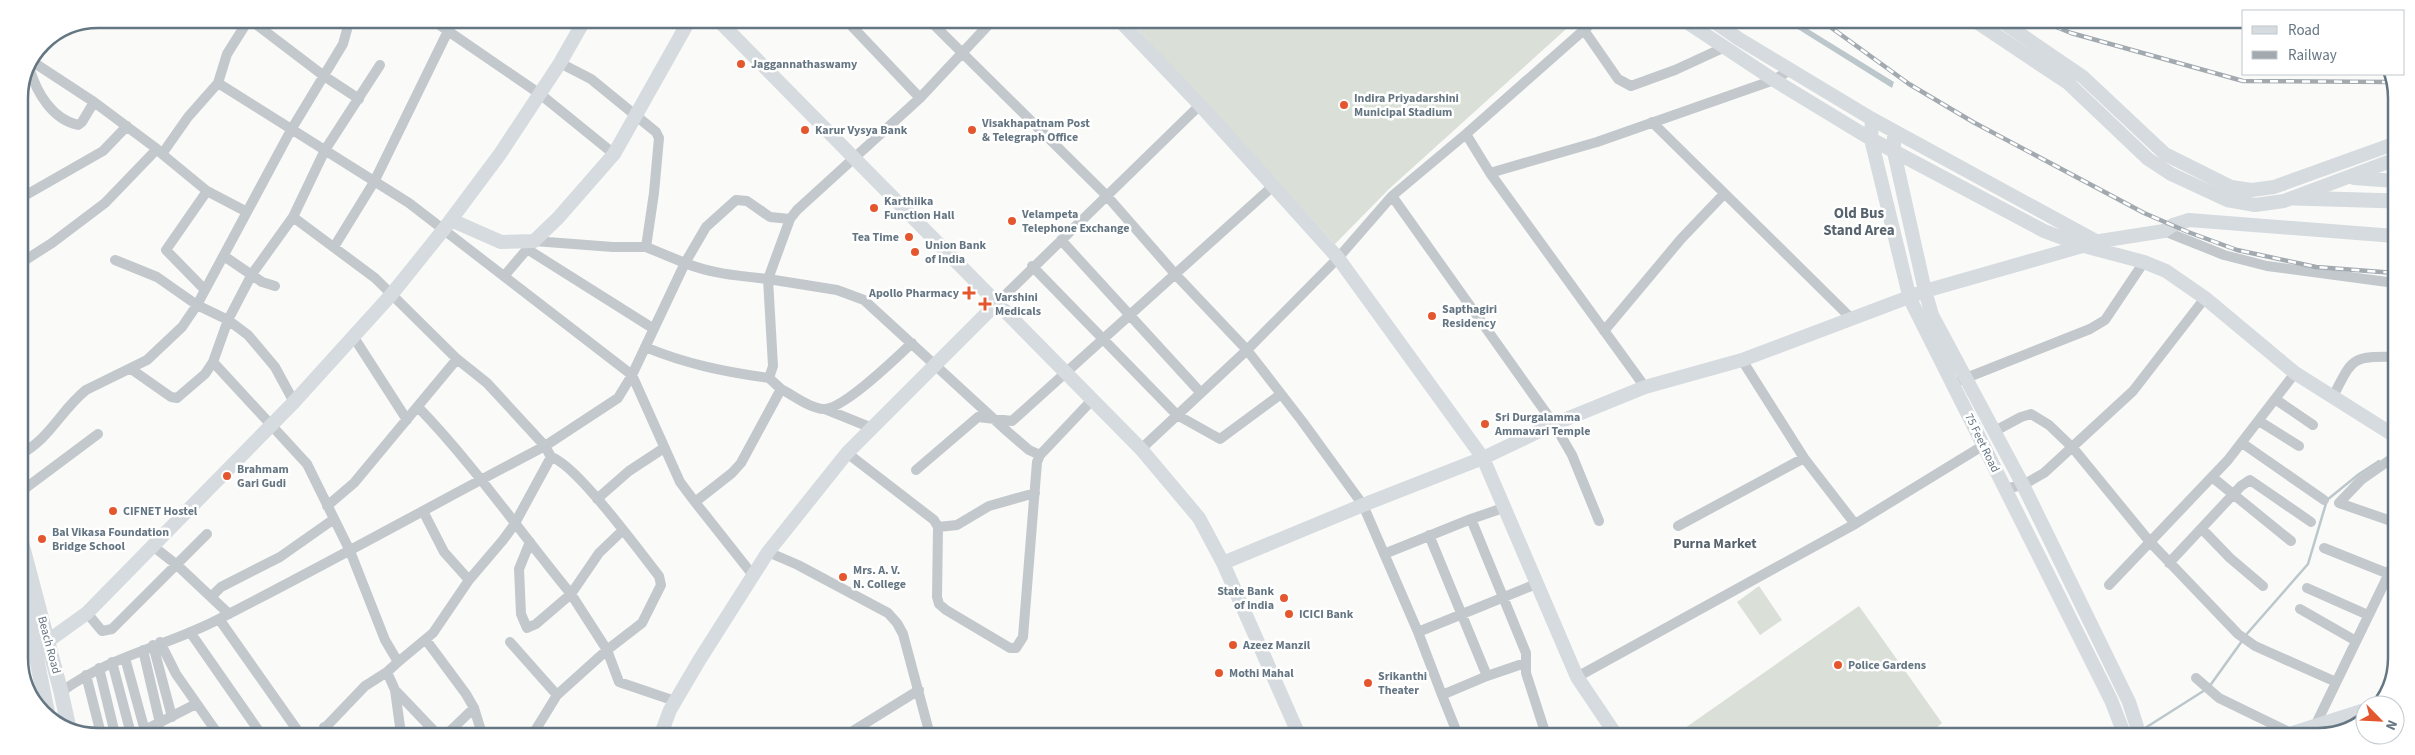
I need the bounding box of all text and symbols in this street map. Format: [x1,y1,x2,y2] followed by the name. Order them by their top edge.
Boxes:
[2242,10,2405,75] legend
[2288,20,2320,41] text: Road
[2288,45,2337,66] text: Railway
[751,56,858,73] place label: Jaggannathaswamy
[735,58,747,70] marker: Jaggannathaswamy
[1354,90,1459,121] place label: Indira Priyadarshini Municipal Stadium
[1338,99,1350,111] marker: Indira Priyadarshini Municipal Stadium
[981,115,1090,146] place label: Visakhapatnam Post & Telegraph Office
[815,122,908,139] place label: Karur Vysya Bank
[799,124,811,136] marker: Karur Vysya Bank
[966,124,978,136] marker: Visakhapatnam Post & Telegraph Office
[884,193,955,224] place label: Karthiika Function Hall
[868,202,880,214] marker: Karthiika Function Hall
[1823,203,1895,241] district label: Old Bus Stand Area
[1021,206,1129,237] place label: Velampeta Telephone Exchange
[1006,215,1018,227] marker: Velampeta Telephone Exchange
[852,229,899,246] place label: Tea Time
[903,231,915,243] marker: Tea Time
[925,237,987,268] place label: Union Bank of India
[909,246,921,258] marker: Union Bank of India
[868,285,960,302] place label: Apollo Pharmacy
[963,287,975,299] marker: Apollo Pharmacy
[994,289,1041,320] place label: Varshini Medicals
[979,298,991,310] marker: Varshini Medicals
[1442,301,1497,332] place label: Sapthagiri Residency
[1426,310,1438,322] marker: Sapthagiri Residency
[1494,409,1590,440] place label: Sri Durgalamma Ammavari Temple
[1960,410,2004,476] street label: 75 Feet Road
[1479,418,1491,430] marker: Sri Durgalamma Ammavari Temple
[237,461,289,492] place label: Brahmam Gari Gudi
[221,470,233,482] marker: Brahmam Gari Gudi
[123,503,198,520] place label: CIFNET Hostel
[107,505,119,517] marker: CIFNET Hostel
[52,524,169,555] place label: Bal Vikasa Foundation Bridge School
[36,533,48,545] marker: Bal Vikasa Foundation Bridge School
[1673,534,1757,554] district label: Purna Market
[853,562,906,593] place label: Mrs. A. V. N. College
[837,571,849,583] marker: Mrs. A. V. N. College
[1217,583,1274,614] place label: State Bank of India
[1278,592,1290,604] marker: State Bank of India
[1299,606,1354,623] place label: ICICI Bank
[1283,608,1295,620] marker: ICICI Bank
[33,614,65,676] street label: Beach Road
[1242,637,1311,654] place label: Azeez Manzil
[1227,639,1239,651] marker: Azeez Manzil
[1848,657,1926,674] place label: Police Gardens
[1832,659,1844,671] marker: Police Gardens
[1229,665,1294,682] place label: Mothi Mahal
[1213,667,1225,679] marker: Mothi Mahal
[1378,668,1427,699] place label: Srikanthi Theater
[1362,677,1374,689] marker: Srikanthi Theater
[2355,695,2405,745] north arrow
[2380,717,2402,733] text: N

